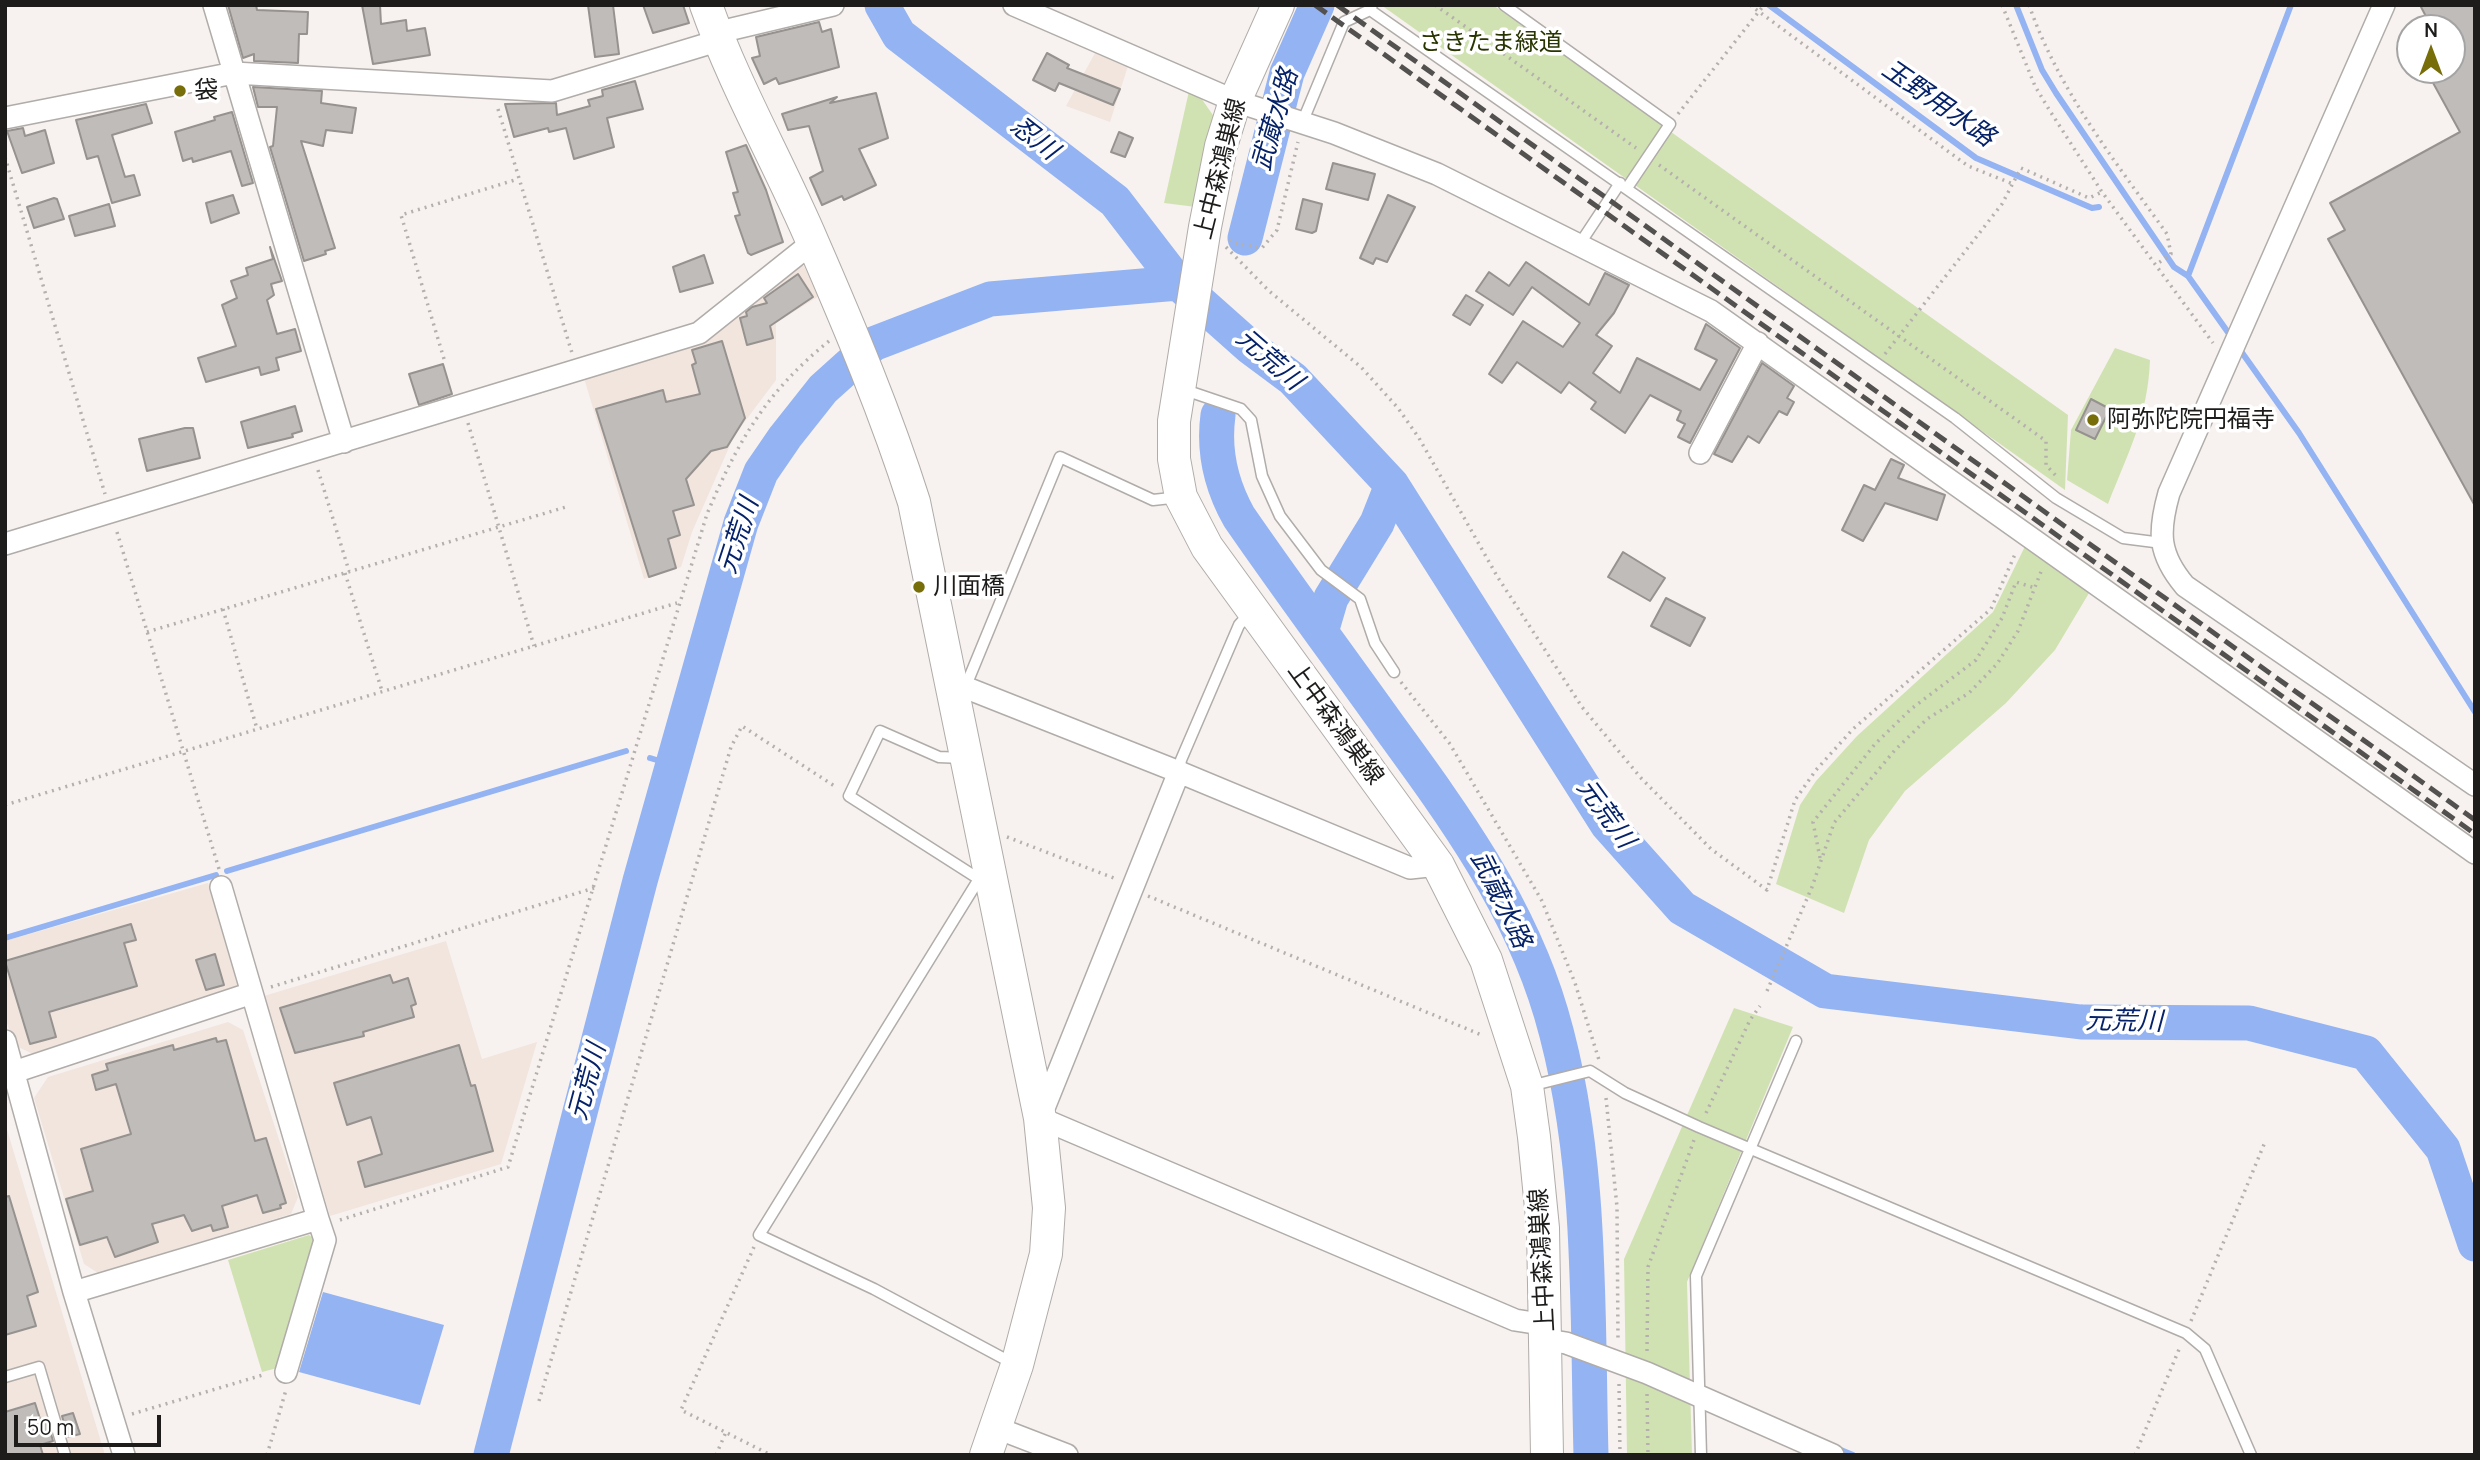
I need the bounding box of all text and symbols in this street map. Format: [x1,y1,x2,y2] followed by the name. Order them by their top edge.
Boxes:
[2396,14,2466,84] north arrow
[2424,17,2438,43] text: N
[1419,29,1563,57] park label: さきたま緑道
[1876,54,2000,154] water label: 玉野用水路
[1247,66,1305,174] water label: 武蔵水路
[194,77,218,105] place label: 袋
[172,83,188,99] marker: 袋
[1190,96,1252,242] street label: 上中森鴻巣線
[1004,111,1064,167] water label: 忍川
[1229,323,1309,397] water label: 元荒川
[2107,406,2275,434] place label: 阿弥陀院円福寺
[2085,412,2101,428] marker: 阿弥陀院円福寺
[712,494,766,578] water label: 元荒川
[933,573,1005,601] place label: 川面橋
[911,579,927,595] marker: 川面橋
[1281,657,1389,791] street label: 上中森鴻巣線
[1569,773,1641,855] water label: 元荒川
[1463,846,1537,954] water label: 武蔵水路
[2085,1006,2163,1038] water label: 元荒川
[563,1040,613,1124] water label: 元荒川
[1525,1187,1561,1333] street label: 上中森鴻巣線
[18,1400,164,1444] scale bar
[27,1413,74,1441] text: 50 m

